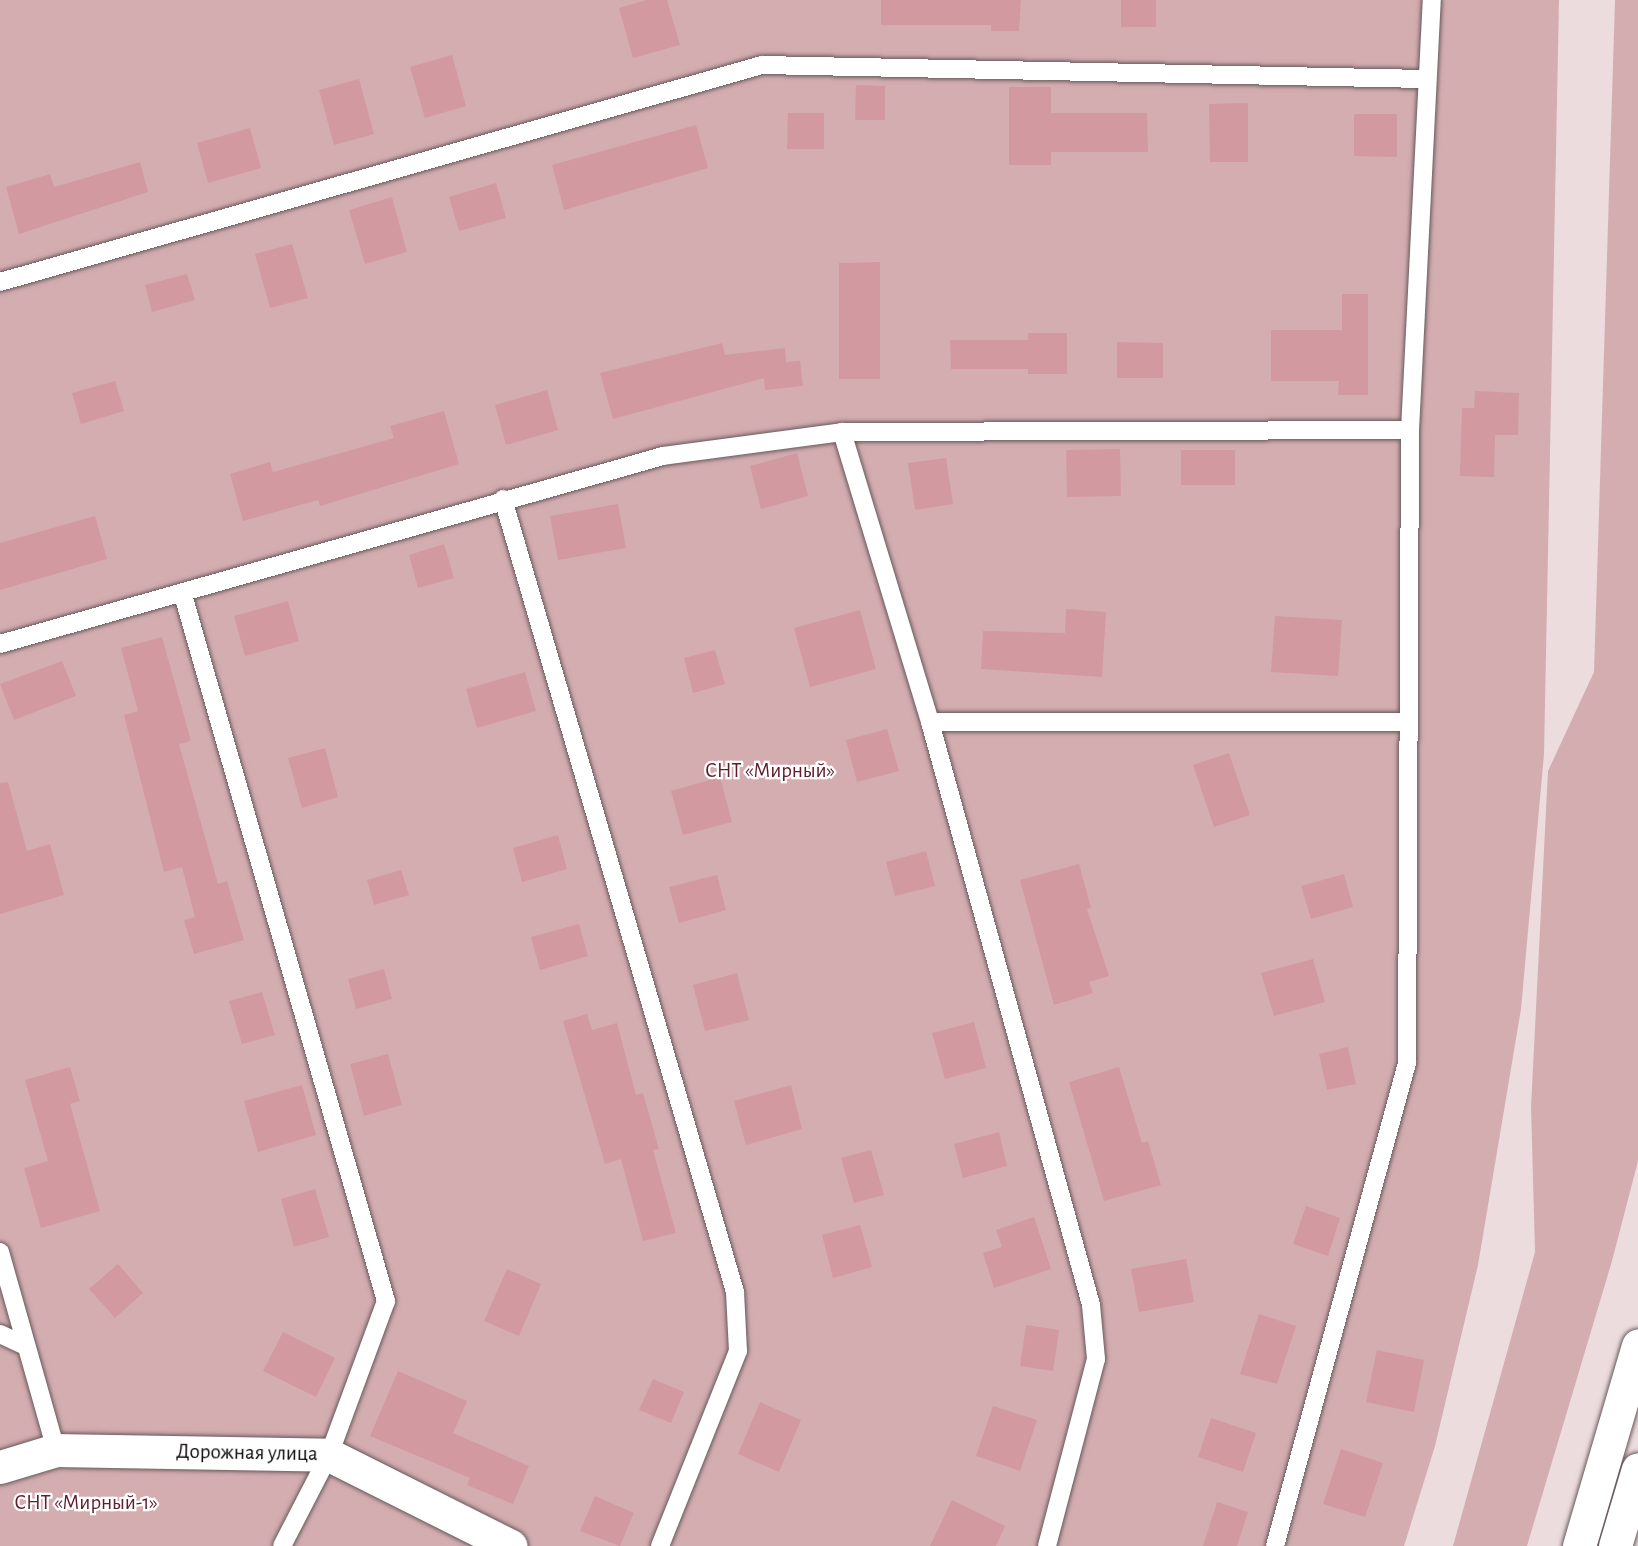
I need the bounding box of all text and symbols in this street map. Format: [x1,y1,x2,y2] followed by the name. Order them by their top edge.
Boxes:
[705,758,835,784] park label: СНТ «Мирный»
[176,1439,318,1467] street label: Дорожная улица
[14,1490,158,1516] park label: СНТ «Мирный-1»

